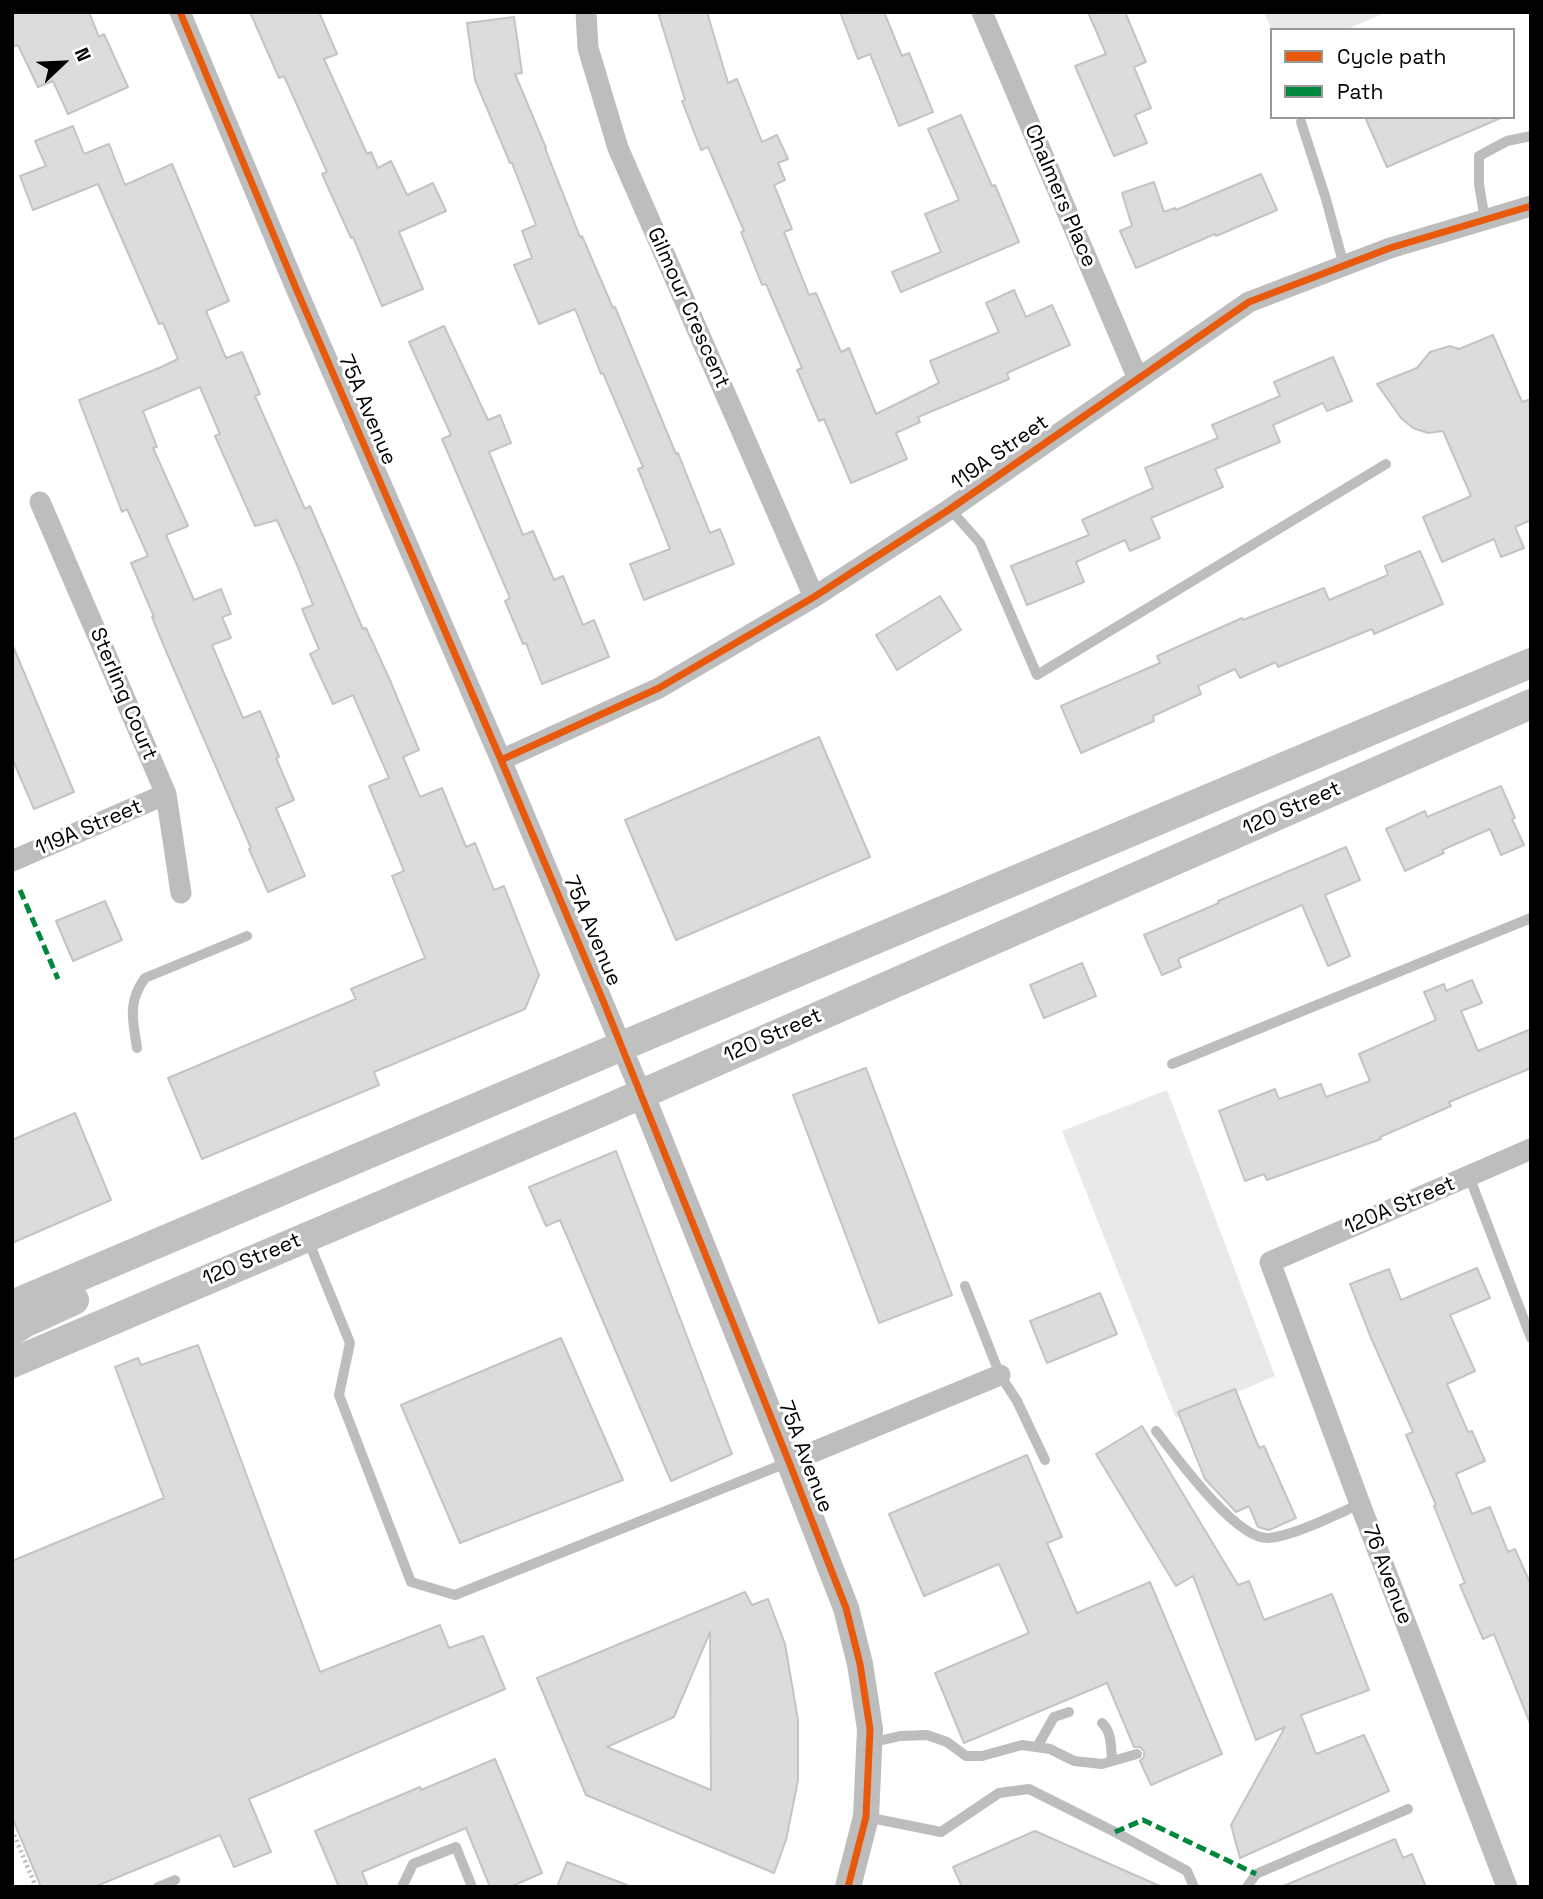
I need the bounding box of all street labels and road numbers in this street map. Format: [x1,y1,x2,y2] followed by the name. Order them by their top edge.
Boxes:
[1019,121,1101,271] street label: Chalmers Place
[641,224,735,392] street label: Gilmour Crescent
[333,351,401,469] street label: 75A Avenue
[946,410,1054,496] street label: 119A Street
[84,624,162,764] street label: Sterling Court
[1239,776,1345,842] street label: 120 Street
[32,794,146,862] street label: 119A Street
[558,872,626,990] street label: 75A Avenue
[720,1003,826,1069] street label: 120 Street
[1341,1171,1459,1241] street label: 120A Street
[199,1228,305,1292] street label: 120 Street
[772,1398,838,1516] street label: 75A Avenue
[1357,1522,1417,1628] street label: 76 Avenue

